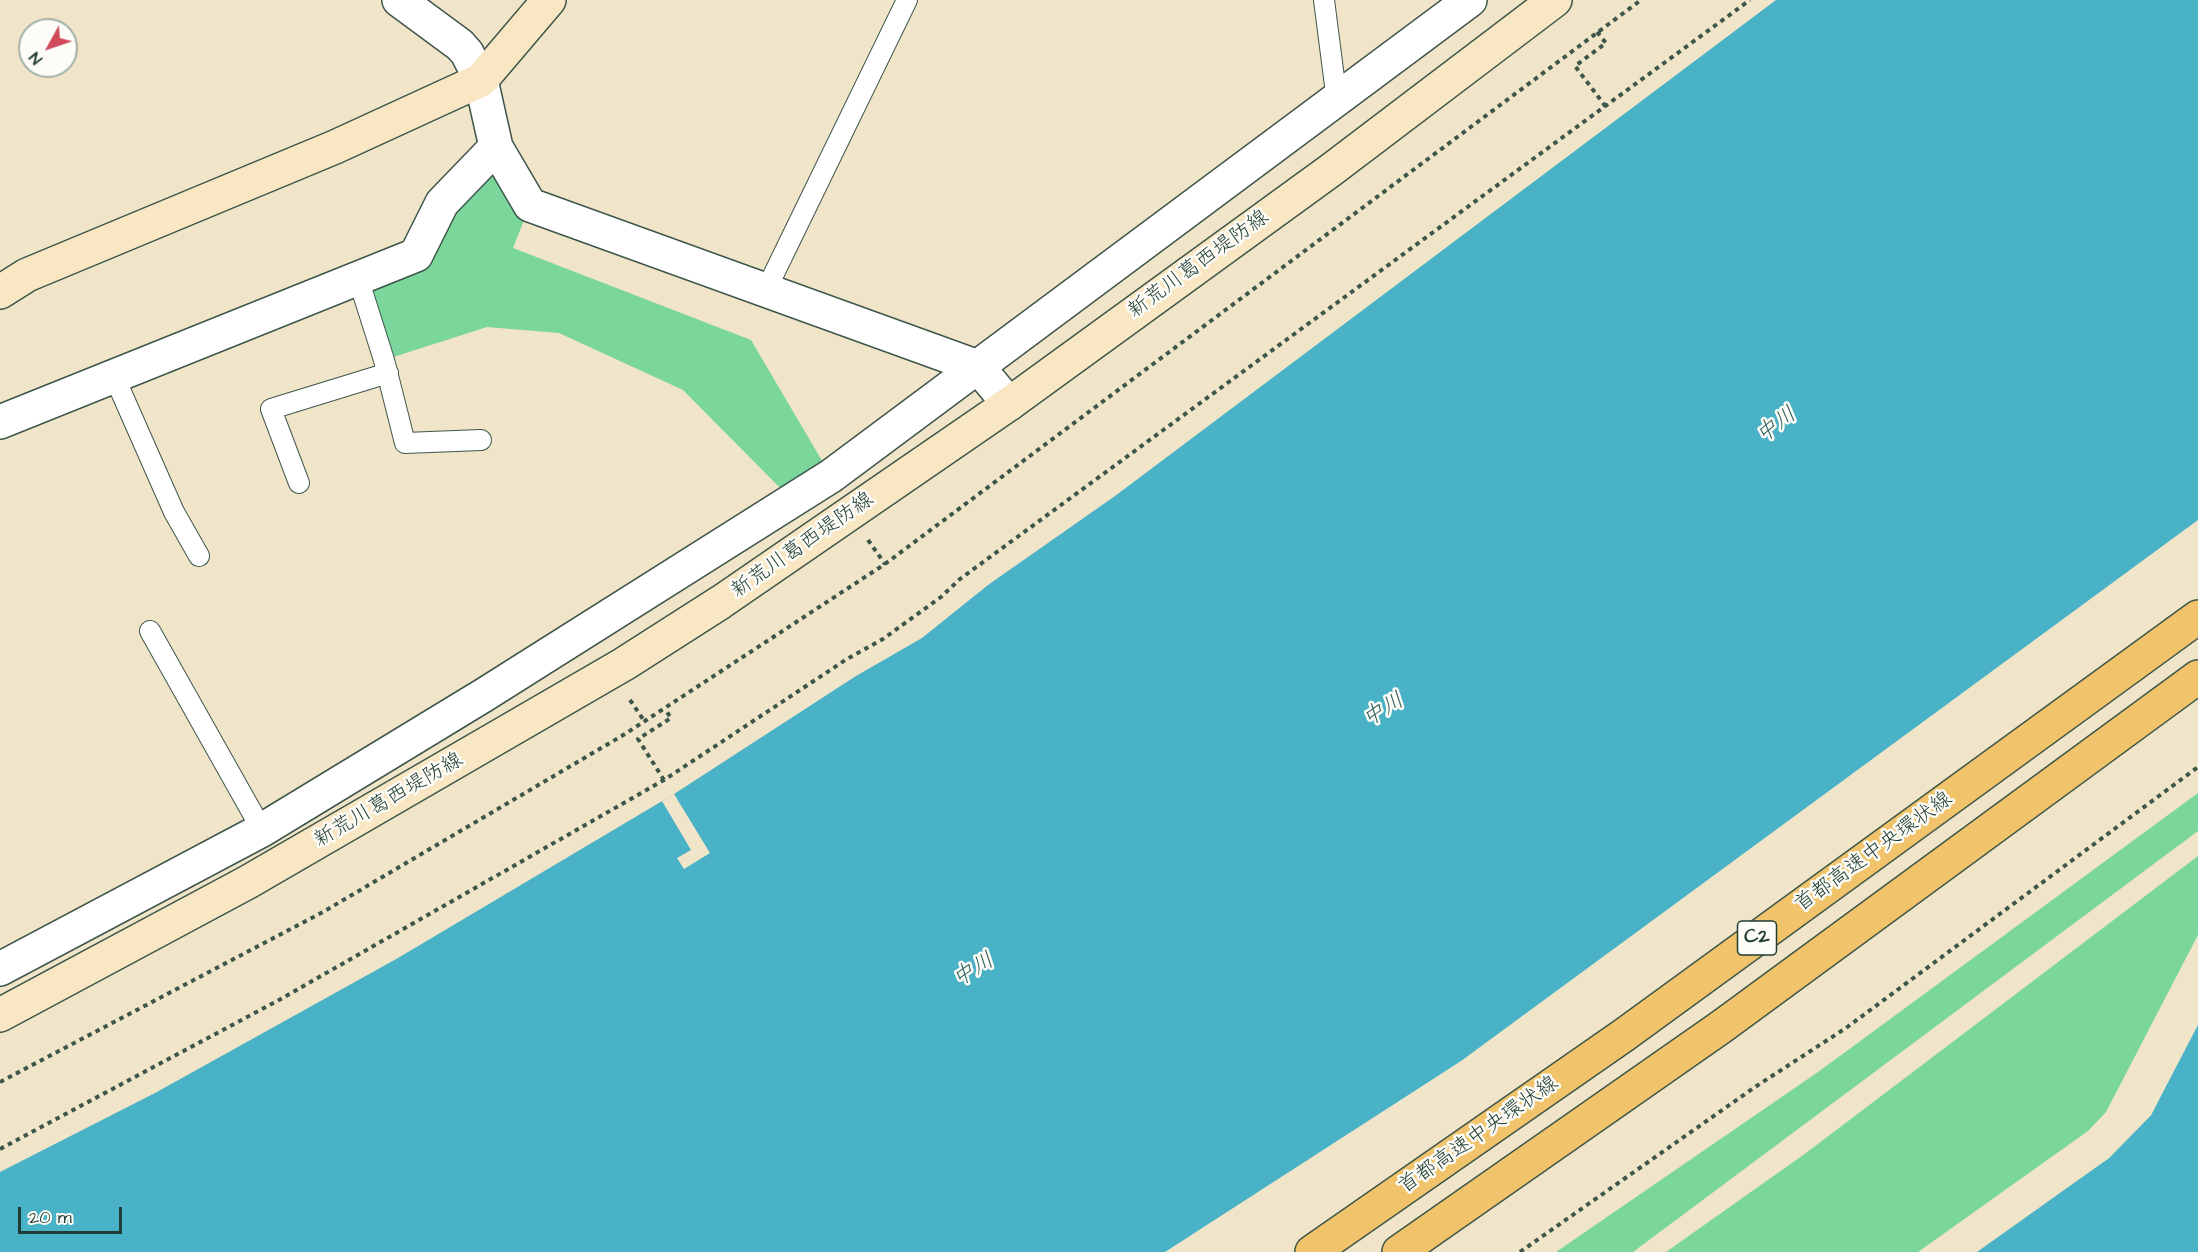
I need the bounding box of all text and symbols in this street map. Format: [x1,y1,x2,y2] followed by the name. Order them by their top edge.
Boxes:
[18,18,78,78] north arrow
[24,47,47,69] text: N
[1124,205,1274,325] street label: 新荒川葛西堤防線
[1751,402,1803,450] water label: 中川
[727,487,879,605] street label: 新荒川葛西堤防線
[1358,688,1410,734] water label: 中川
[310,748,468,854] street label: 新荒川葛西堤防線
[1790,787,1958,919] street label: 首都高速中央環状線
[1738,921,1776,955] road number: C2
[948,948,1000,994] water label: 中川
[1394,1071,1564,1201] street label: 首都高速中央環状線
[21,1195,124,1233] scale bar
[29,1205,72,1230] text: 20 m

